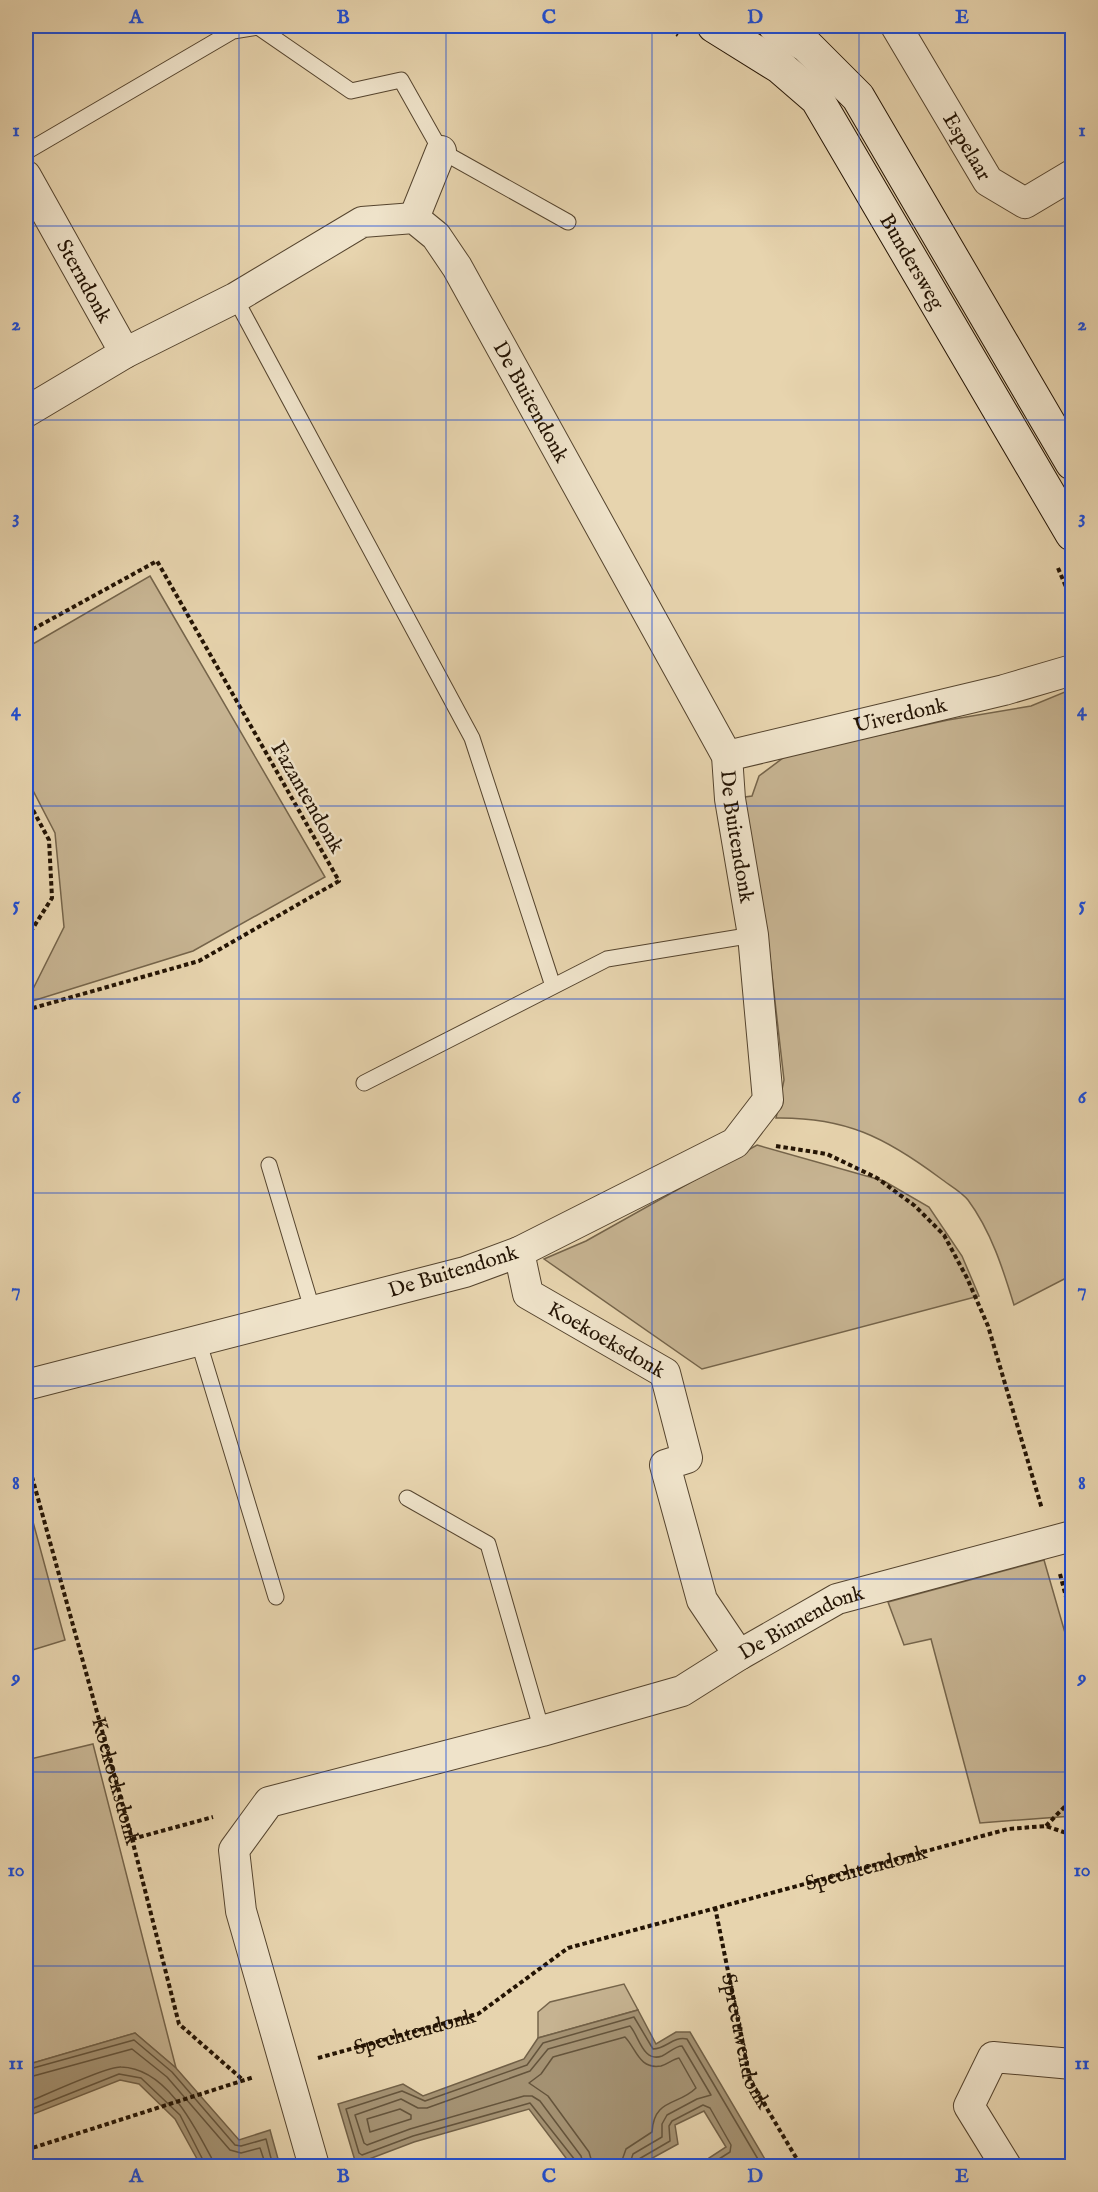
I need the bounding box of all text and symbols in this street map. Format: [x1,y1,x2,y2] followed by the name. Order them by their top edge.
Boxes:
[128,5,144,30] text: A
[336,5,350,30] text: B
[542,5,556,30] text: C
[747,5,763,30] text: D
[955,5,969,30] text: E
[936,108,997,186] street label: Espelaar
[12,118,20,143] text: 1
[1078,118,1086,143] text: 1
[872,209,950,316] street label: Bundersweg
[49,235,118,329] street label: Sterndonk
[11,312,21,337] text: 2
[1077,312,1087,337] text: 2
[486,337,575,468] street label: De Buitendonk
[12,505,20,530] text: 3
[1078,505,1086,530] text: 3
[851,692,950,740] street label: Uiverdonk
[11,698,22,723] text: 4
[1077,698,1088,723] text: 4
[264,737,350,859] street label: Fazantendonk
[713,769,760,906] street label: De Buitendonk
[12,892,20,917] text: 5
[1078,892,1086,917] text: 5
[12,1085,22,1110] text: 6
[1078,1085,1088,1110] text: 6
[385,1240,522,1305] street label: De Buitendonk
[11,1278,21,1303] text: 7
[1077,1278,1087,1303] text: 7
[542,1296,671,1386] street label: Koekoeksdonk
[12,1471,20,1496] text: 8
[1078,1471,1086,1496] text: 8
[734,1580,868,1667] street label: De Binnendonk
[11,1665,21,1690] text: 9
[1077,1665,1087,1690] text: 9
[84,1714,145,1849] street label: Koekoeksdonk
[802,1839,931,1898] street label: Spechtendonk
[7,1858,25,1883] text: 10
[1073,1858,1091,1883] text: 10
[714,1972,777,2115] street label: Spreeuwendonk
[351,2003,479,2063] street label: Spechtendonk
[9,2051,23,2076] text: 11
[1075,2051,1089,2076] text: 11
[128,2164,144,2189] text: A
[336,2164,350,2189] text: B
[542,2164,556,2189] text: C
[747,2164,763,2189] text: D
[955,2164,969,2189] text: E

